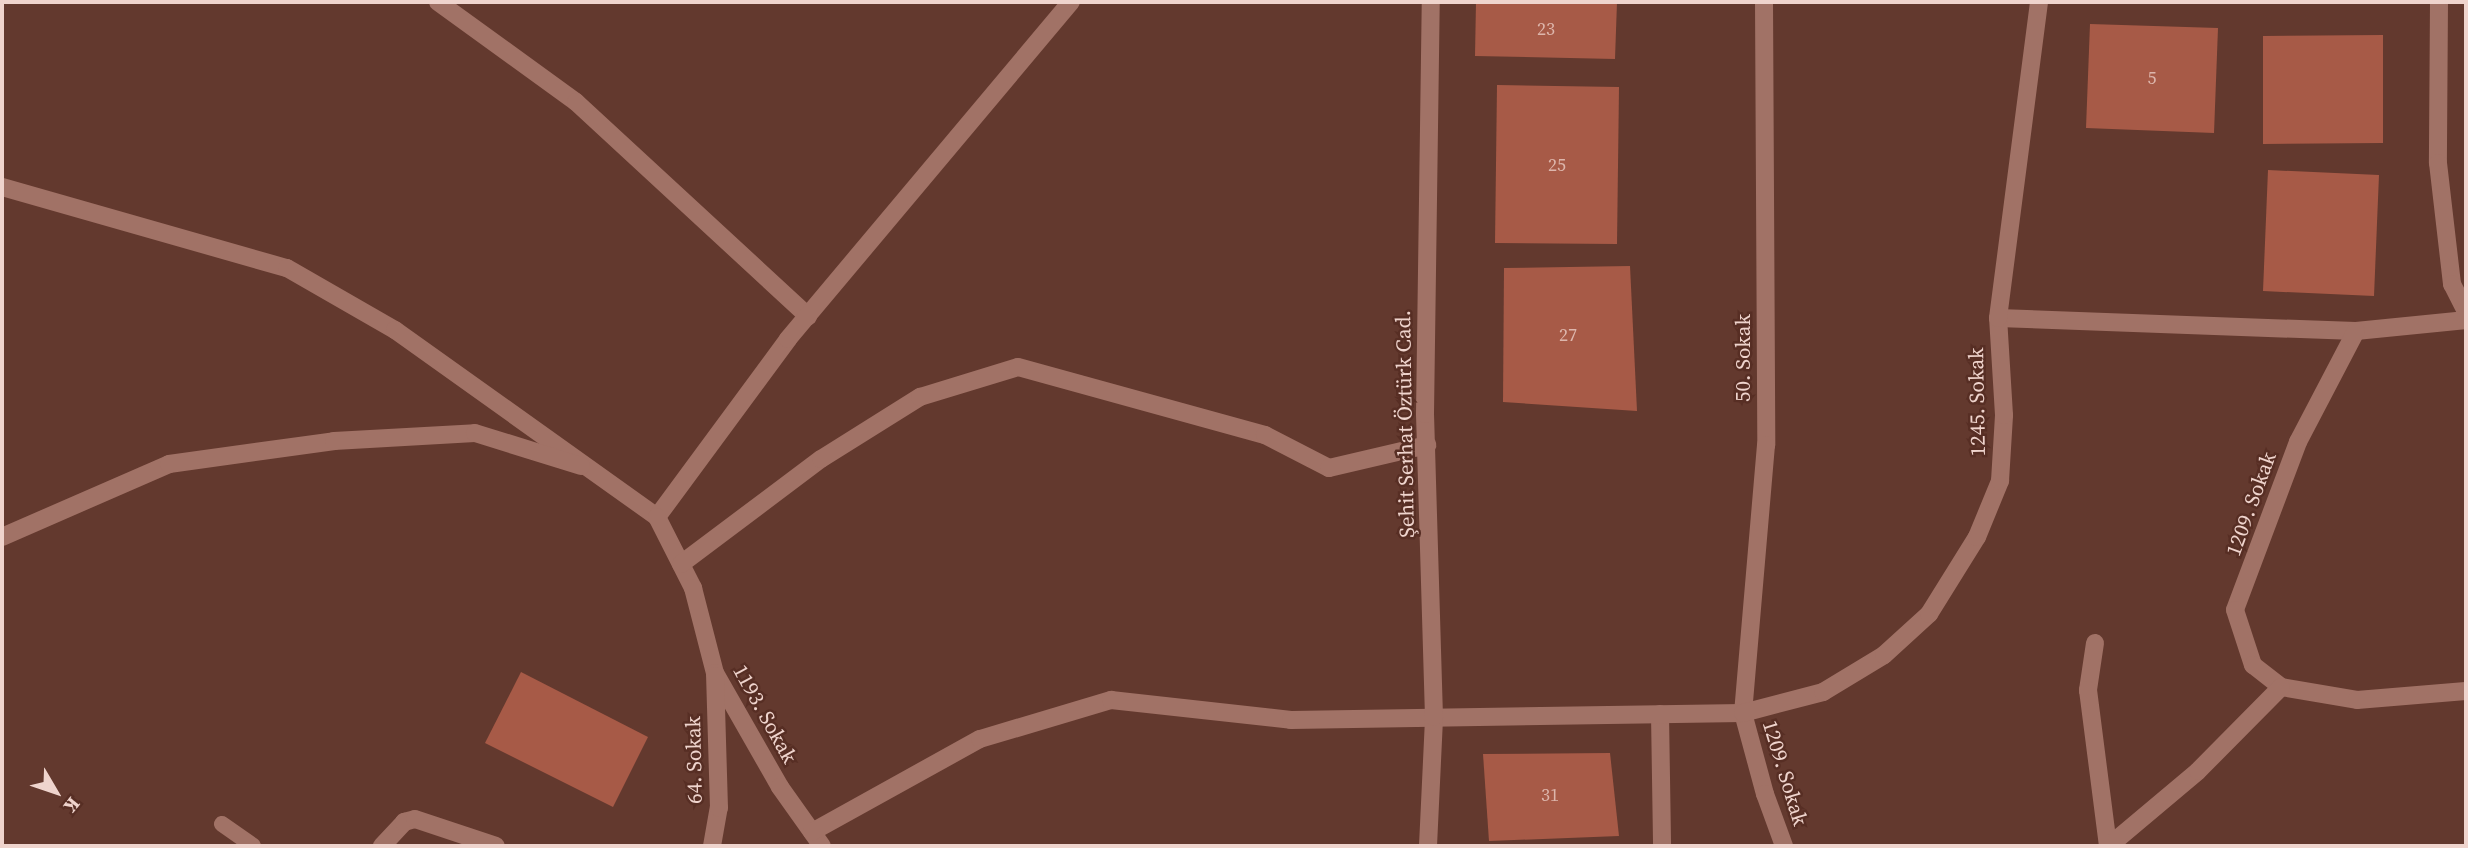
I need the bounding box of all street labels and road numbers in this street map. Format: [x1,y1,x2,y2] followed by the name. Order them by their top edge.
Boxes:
[1390,310,1420,538] street label: Şehit Serhat Öztürk Cad.
[1730,314,1756,402] street label: 50. Sokak
[1963,347,1991,457] street label: 1245. Sokak
[2221,449,2281,559] street label: 1209. Sokak
[728,660,802,768] street label: 1193. Sokak
[681,716,707,804] street label: 64. Sokak
[1757,717,1813,829] street label: 1209. Sokak

